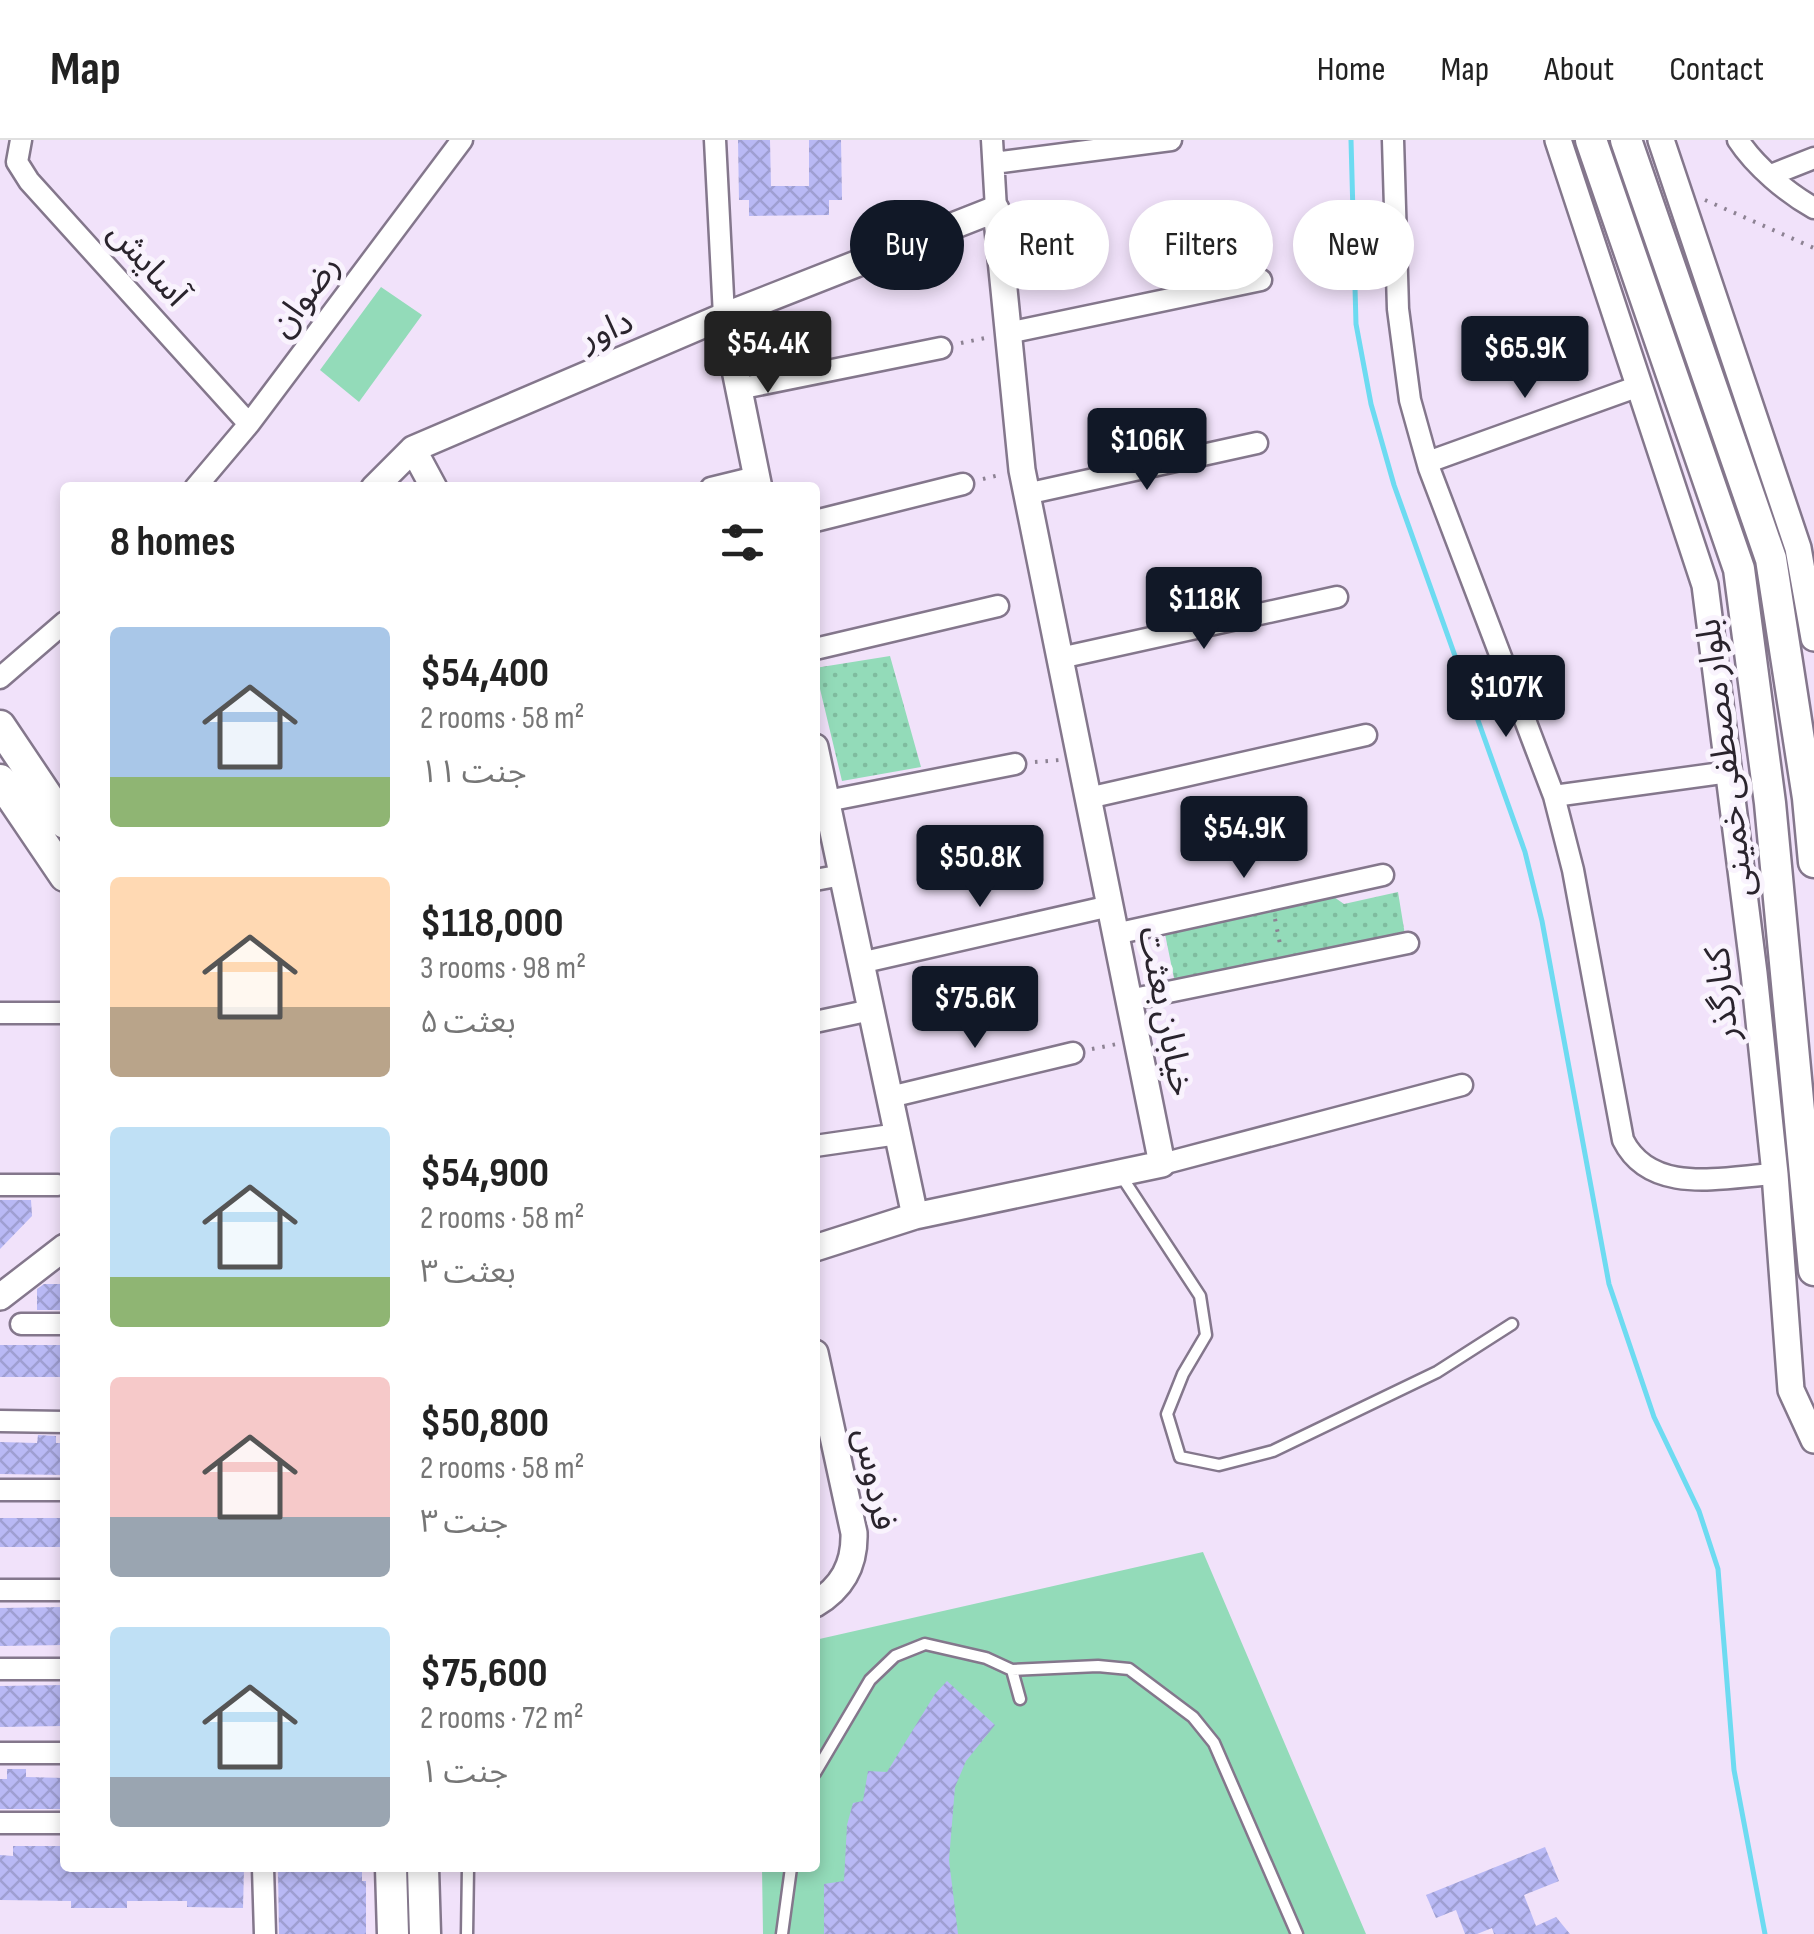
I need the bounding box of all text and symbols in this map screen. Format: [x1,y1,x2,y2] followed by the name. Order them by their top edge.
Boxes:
[50,41,121,98] text: Map
[1317,48,1386,91] text: Home
[1441,48,1489,91] text: Map
[1544,48,1614,91] text: About
[1669,48,1764,91] text: Contact
[850,200,964,290] chip: Buy
[984,200,1109,290] chip: Rent
[1129,200,1273,290] chip: Filters
[1293,200,1414,290] chip: New
[98,212,199,317] street label: آسایش
[260,246,350,346] street label: رضوان
[573,300,640,361] street label: داور
[687,311,849,396] pin: $54.4K
[1444,316,1606,401] pin: $65.9K
[726,324,810,363] text: $54.4K
[1483,329,1567,368] text: $65.9K
[1077,408,1217,493] pin: $106K
[1110,421,1185,460] text: $106K
[715,515,770,570] icon: filters
[110,517,235,568] text: 8 homes
[1134,567,1274,652] pin: $118K
[1168,580,1240,619] text: $118K
[1687,616,1764,899] street label: بلوار مصطفی خمینی
[420,648,549,699] text: $54,400
[1436,655,1576,740] pin: $107K
[190,667,310,787] icon: home
[1469,668,1543,707] text: $107K
[420,699,585,738] text: 2 rooms · 58 m²
[420,753,527,792] text: جنت ۱۱
[1163,796,1325,881] pin: $54.9K
[1202,809,1286,848] text: $54.9K
[899,825,1061,910] pin: $50.8K
[939,838,1022,877] text: $50.8K
[420,898,564,949] text: $118,000
[190,917,310,1037] icon: home
[1128,923,1203,1100] street label: خیابان بعثت
[1696,944,1749,1044] street label: کنارگذر
[420,949,586,988] text: 3 rooms · 98 m²
[894,966,1056,1051] pin: $75.6K
[934,979,1016,1018] text: $75.6K
[420,1003,516,1042] text: بعثت ۵
[420,1148,549,1199] text: $54,900
[190,1167,310,1287] icon: home
[420,1199,585,1238] text: 2 rooms · 58 m²
[420,1253,516,1292] text: بعثت ۳
[420,1398,549,1449] text: $50,800
[190,1417,310,1537] icon: home
[844,1425,905,1534] street label: فردوس
[420,1449,585,1488] text: 2 rooms · 58 m²
[420,1503,508,1542] text: جنت ۳
[420,1648,548,1699] text: $75,600
[190,1667,310,1787] icon: home
[420,1699,584,1738] text: 2 rooms · 72 m²
[420,1753,508,1792] text: جنت ۱

